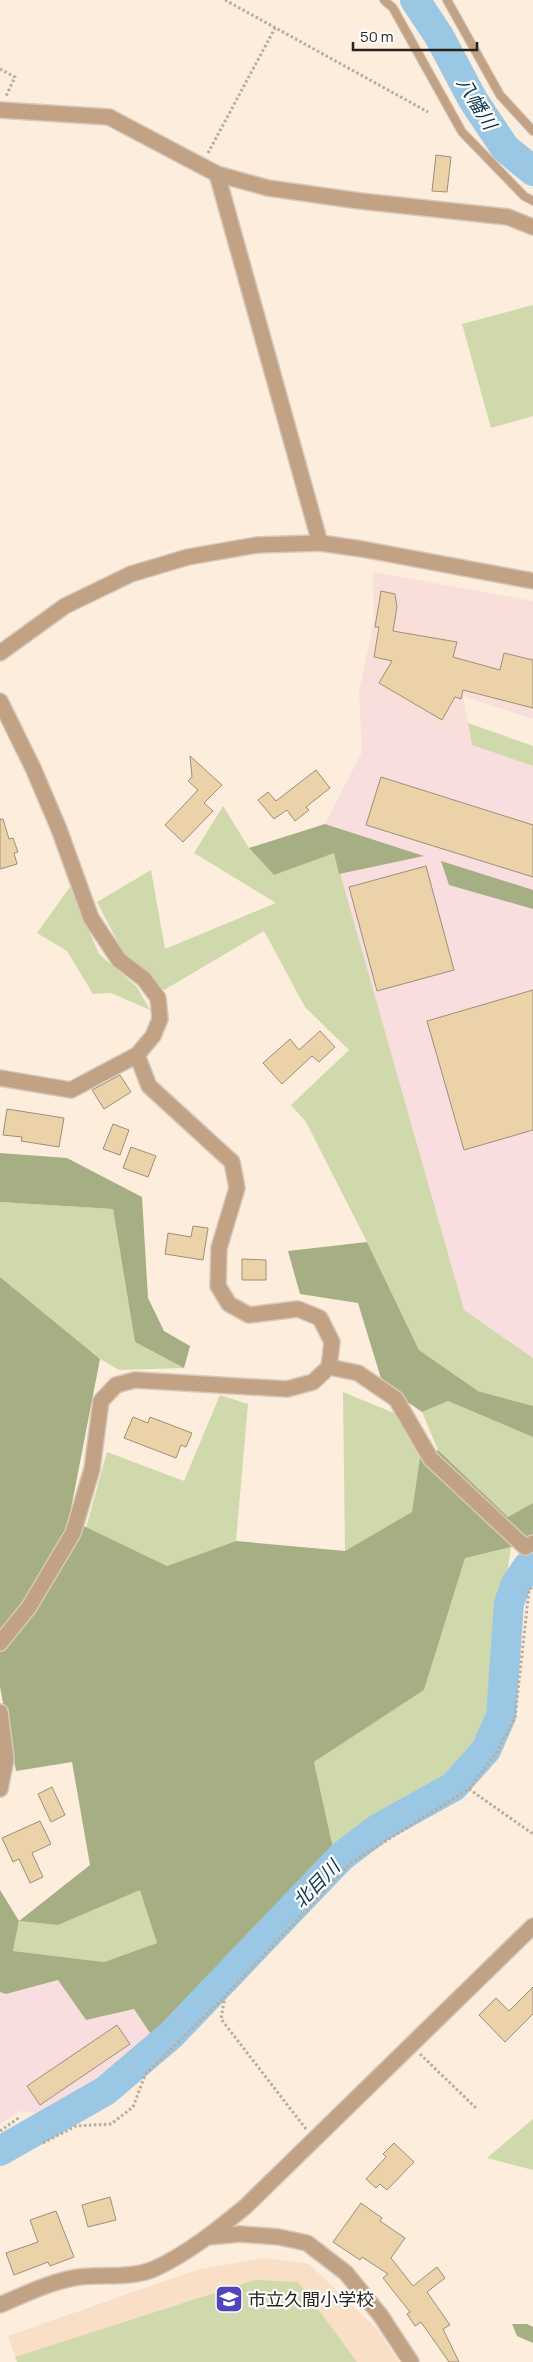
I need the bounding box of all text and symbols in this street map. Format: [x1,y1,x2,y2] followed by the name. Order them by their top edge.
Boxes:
[353,20,477,52] scale bar
[360,26,394,47] text: 50 m
[451,72,504,136] water label: 八幡川
[287,1853,347,1914] water label: 北目川
[214,2284,244,2314] school or university icon: 市立久間小学校
[248,2287,374,2311] place label: 市立久間小学校

